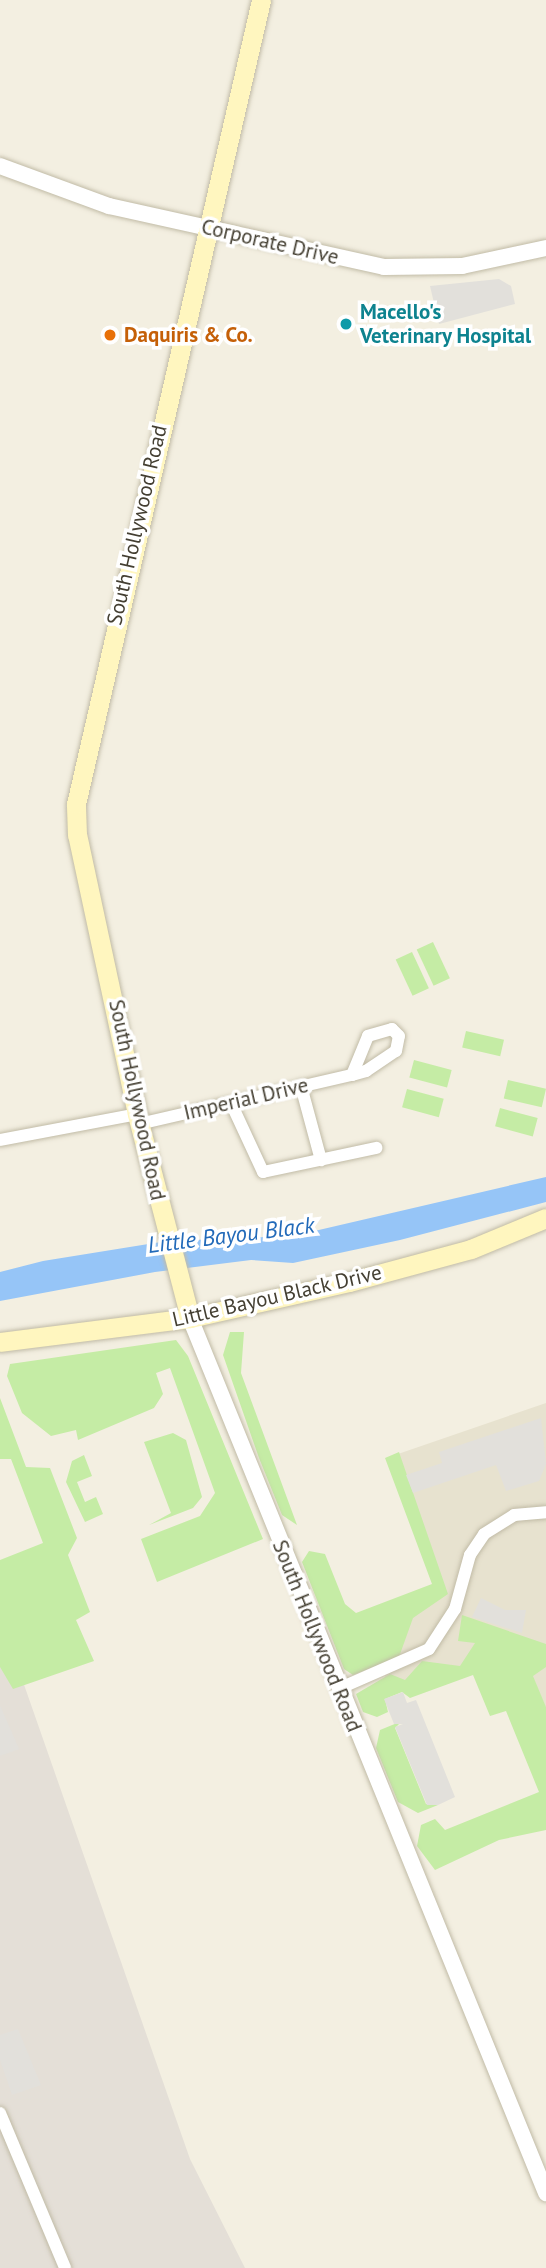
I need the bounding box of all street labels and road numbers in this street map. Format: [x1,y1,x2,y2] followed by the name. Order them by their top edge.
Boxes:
[199,214,341,270] street label: Corporate Drive
[102,423,172,627] street label: South Hollywood Road
[103,997,171,1203] street label: South Hollywood Road
[181,1072,311,1126] street label: Imperial Drive
[170,1260,384,1332] street label: Little Bayou Black Drive
[267,1536,367,1736] street label: South Hollywood Road

